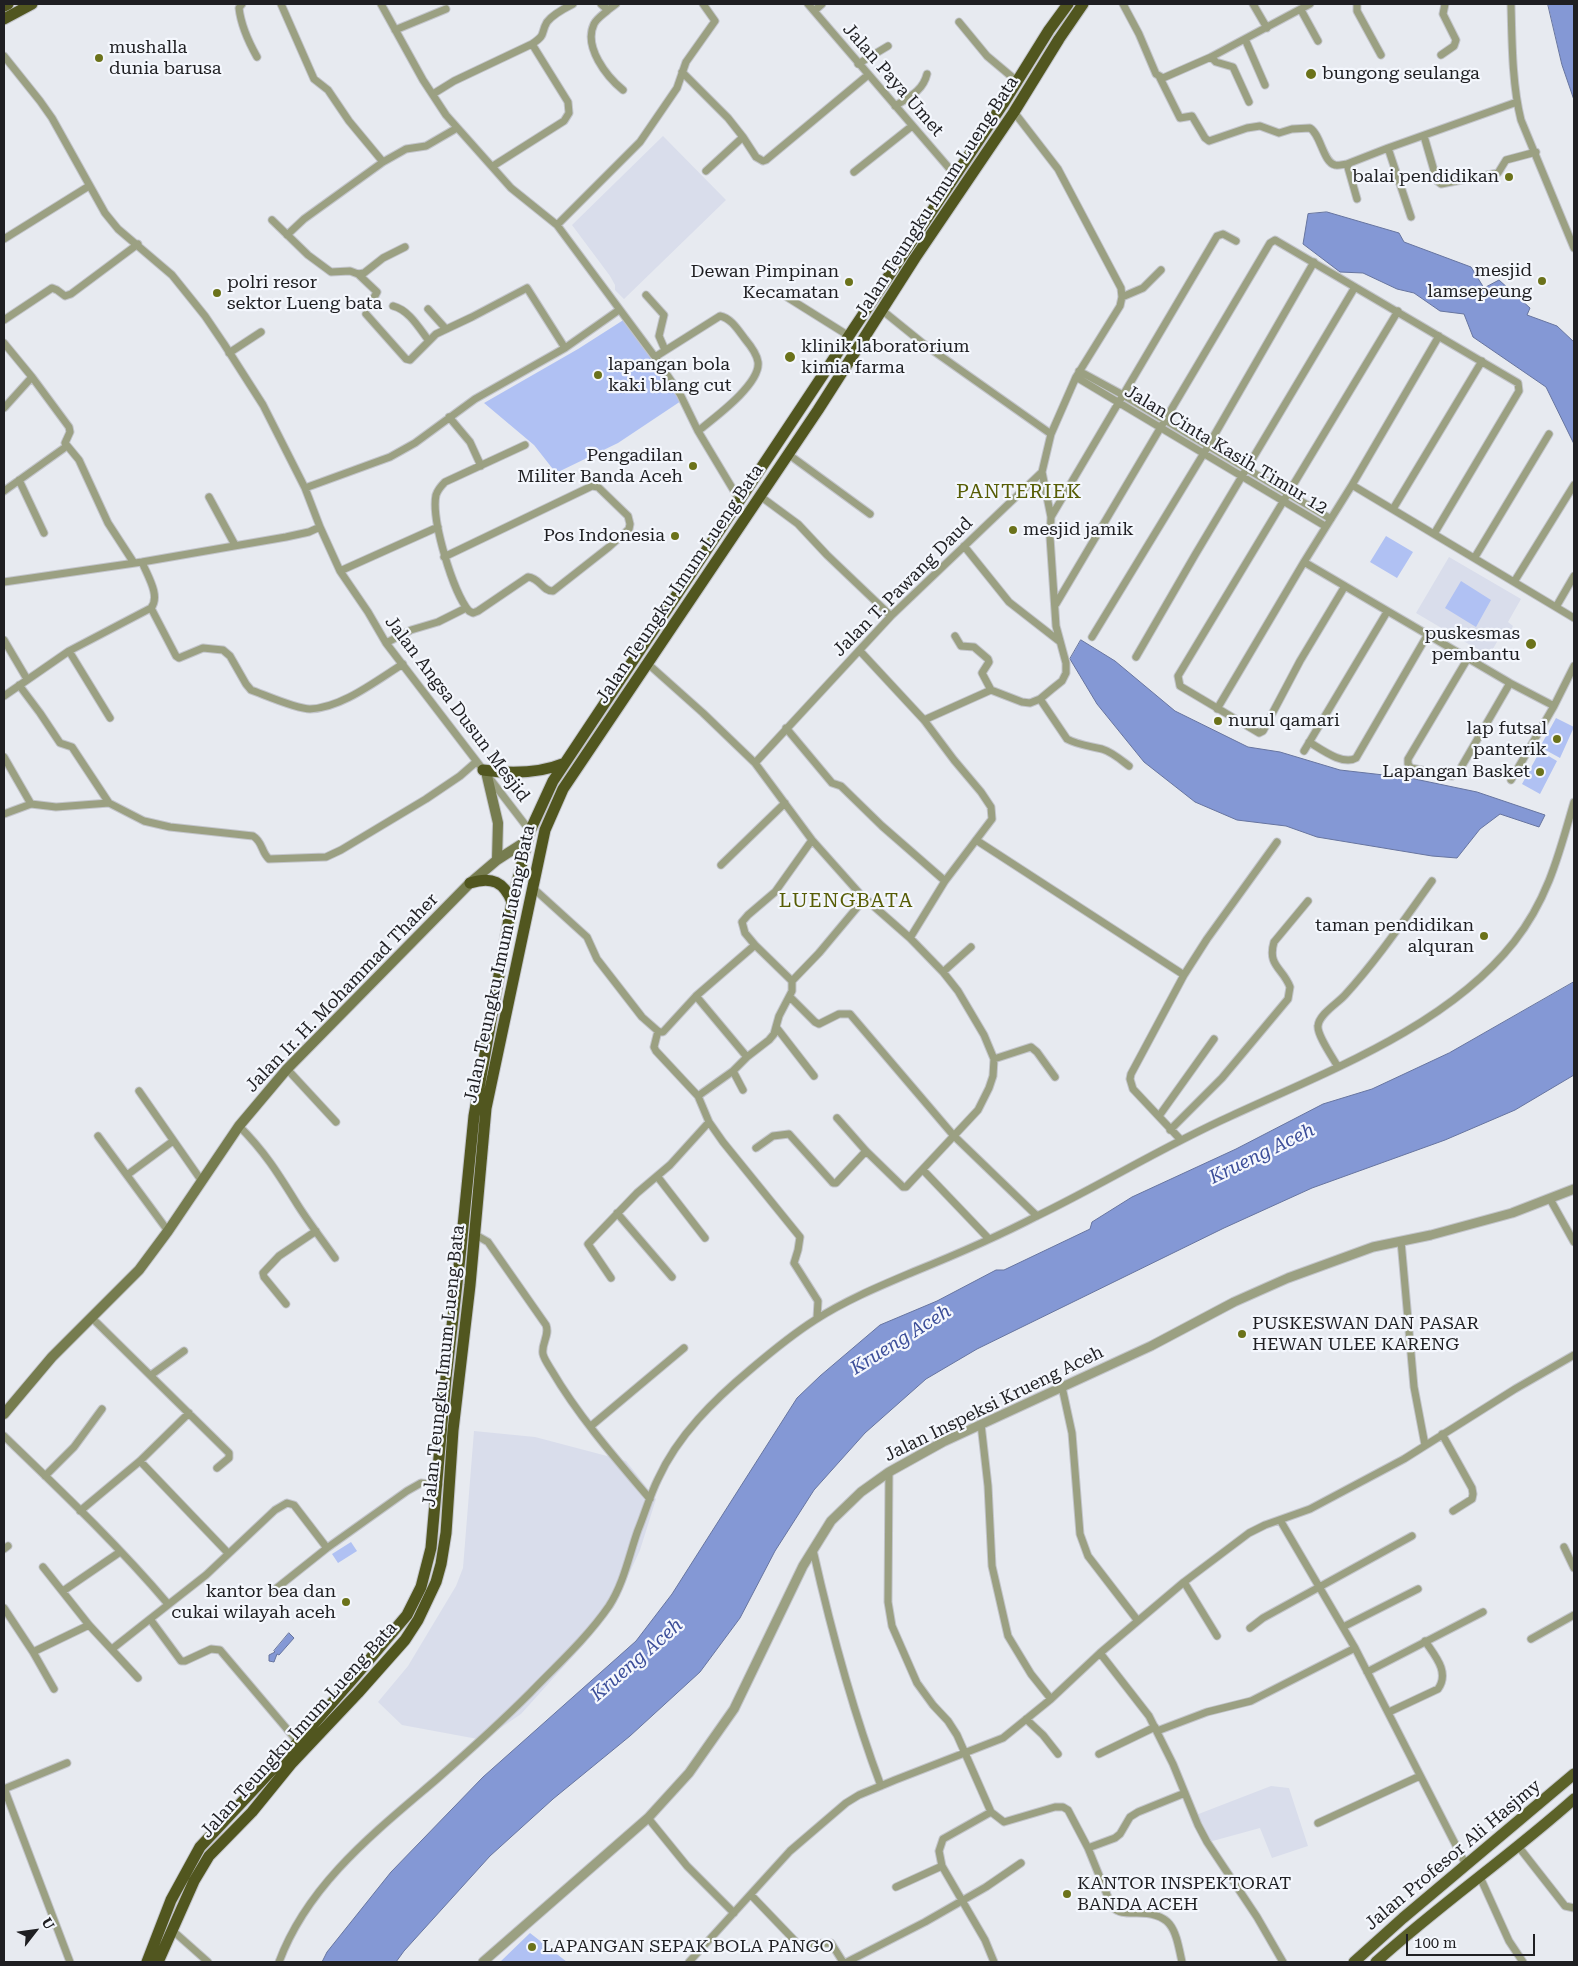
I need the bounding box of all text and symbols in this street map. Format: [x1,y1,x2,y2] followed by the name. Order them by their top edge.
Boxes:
[838,19,948,141] street label: Jalan Paya Umet
[109,37,221,80] place label: mushalla dunia barusa
[93,52,105,64] marker: mushalla dunia barusa
[1322,63,1480,85] place label: bungong seulanga
[1304,67,1318,81] marker: bungong seulanga
[851,72,1023,322] street label: Jalan Teungku Imum Lueng Bata
[1352,166,1499,188] place label: balai pendidikan
[1503,171,1515,183] marker: balai pendidikan
[1427,260,1532,302] place label: mesjid lamsepeung
[690,261,839,304] place label: Dewan Pimpinan Kecamatan
[227,272,382,314] place label: polri resor sektor Lueng bata
[1536,275,1548,287] marker: mesjid lamsepeung
[843,276,855,288] marker: Dewan Pimpinan Kecamatan
[211,287,223,299] marker: polri resor sektor Lueng bata
[801,336,970,378] place label: klinik laboratorium kimia farma
[783,350,797,364] marker: klinik laboratorium kimia farma
[608,354,732,396] place label: lapangan bola kaki blang cut
[592,369,604,381] marker: lapangan bola kaki blang cut
[1121,381,1331,519] street label: Jalan Cinta Kasih Timur 12
[517,445,683,488] place label: Pengadilan Militer Banda Aceh
[592,460,768,708] street label: Jalan Teungku Imum Lueng Bata
[687,460,699,472] marker: Pengadilan Militer Banda Aceh
[955,480,1083,504] district label: PANTERIEK
[829,513,977,661] street label: Jalan T. Pawang Daud
[1023,519,1134,541] place label: mesjid jamik
[1007,524,1019,536] marker: mesjid jamik
[543,525,665,547] place label: Pos Indonesia
[669,530,681,542] marker: Pos Indonesia
[380,612,534,806] street label: Jalan Angsa Dusun Mesjid
[1424,623,1520,666] place label: puskesmas pembantu
[1524,637,1538,651] marker: puskesmas pembantu
[1228,710,1340,732] place label: nurul qamari
[1212,715,1224,727] marker: nurul qamari
[1467,718,1547,761] place label: lap futsal panterik
[1551,733,1563,745] marker: lap futsal panterik
[1382,761,1530,783] place label: Lapangan Basket
[1534,766,1546,778] marker: Lapangan Basket
[460,823,540,1105] street label: Jalan Teungku Imum Lueng Bata
[241,889,443,1097] street label: Jalan Ir. H. Mohammad Thaher
[778,889,914,913] district label: LUENGBATA
[1315,915,1474,958] place label: taman pendidikan alquran
[1478,930,1490,942] marker: taman pendidikan alquran
[1206,1119,1318,1189] water label: Krueng Aceh
[418,1224,470,1508] street label: Jalan Teungku Imum Lueng Bata
[847,1300,955,1380] water label: Krueng Aceh
[1252,1313,1479,1356] place label: PUSKESWAN DAN PASAR HEWAN ULEE KARENG
[1236,1328,1248,1340] marker: PUSKESWAN DAN PASAR HEWAN ULEE KARENG
[881,1341,1107,1467] street label: Jalan Inspeksi Krueng Aceh
[171,1581,336,1624] place label: kantor bea dan cukai wilayah aceh
[340,1596,352,1608] marker: kantor bea dan cukai wilayah aceh
[586,1614,688,1706] water label: Krueng Aceh
[196,1617,402,1843] street label: Jalan Teungku Imum Lueng Bata
[1361,1775,1545,1935] street label: Jalan Profesor Ali Hasjmy
[1077,1873,1291,1916] place label: KANTOR INSPEKTORAT BANDA ACEH
[1061,1888,1073,1900] marker: KANTOR INSPEKTORAT BANDA ACEH
[10,1906,60,1956] north arrow
[38,1915,58,1932] text: U
[1408,1924,1537,1956] scale bar
[1414,1934,1457,1952] text: 100 m
[542,1936,834,1958] place label: LAPANGAN SEPAK BOLA PANGO
[526,1941,538,1953] marker: LAPANGAN SEPAK BOLA PANGO

